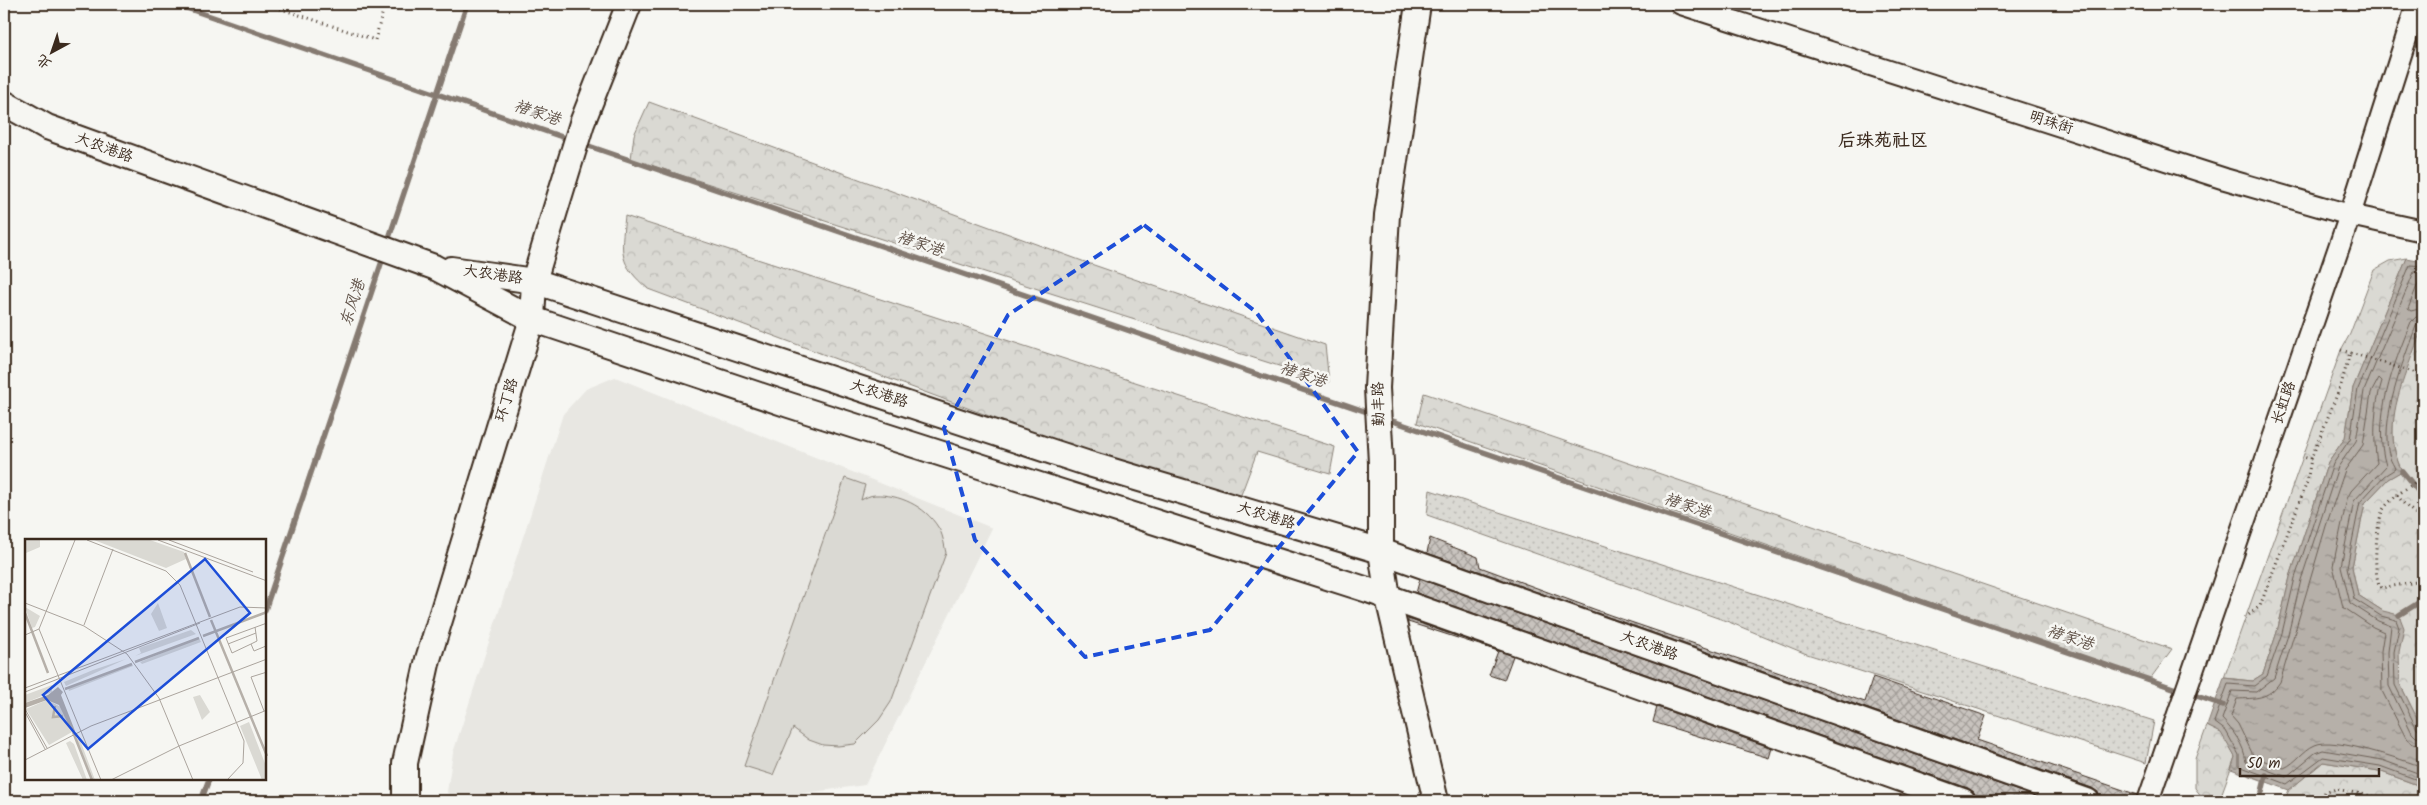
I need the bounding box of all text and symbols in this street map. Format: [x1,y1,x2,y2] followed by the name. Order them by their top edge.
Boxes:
[28,28,78,78] north arrow
[32,48,57,74] text: 北
[510,93,566,133] water label: 褚家港
[2026,105,2076,141] street label: 明珠街
[72,126,136,170] street label: 大农港路
[1838,127,1928,156] district label: 后珠苑社区
[893,224,949,264] water label: 褚家港
[462,259,524,291] street label: 大农港路
[334,274,373,330] water label: 东风港
[1276,355,1332,395] water label: 褚家港
[847,373,911,415] street label: 大农港路
[489,375,525,425] street label: 环丁路
[2265,378,2303,428] street label: 长虹路
[1367,381,1391,427] street label: 勤丰路
[1660,486,1716,526] water label: 褚家港
[1234,496,1298,536] street label: 大农港路
[25,539,266,780] inset map
[2043,618,2099,658] water label: 褚家港
[1617,624,1681,668] street label: 大农港路
[2240,745,2378,777] scale bar
[2247,752,2281,776] text: 50 m

